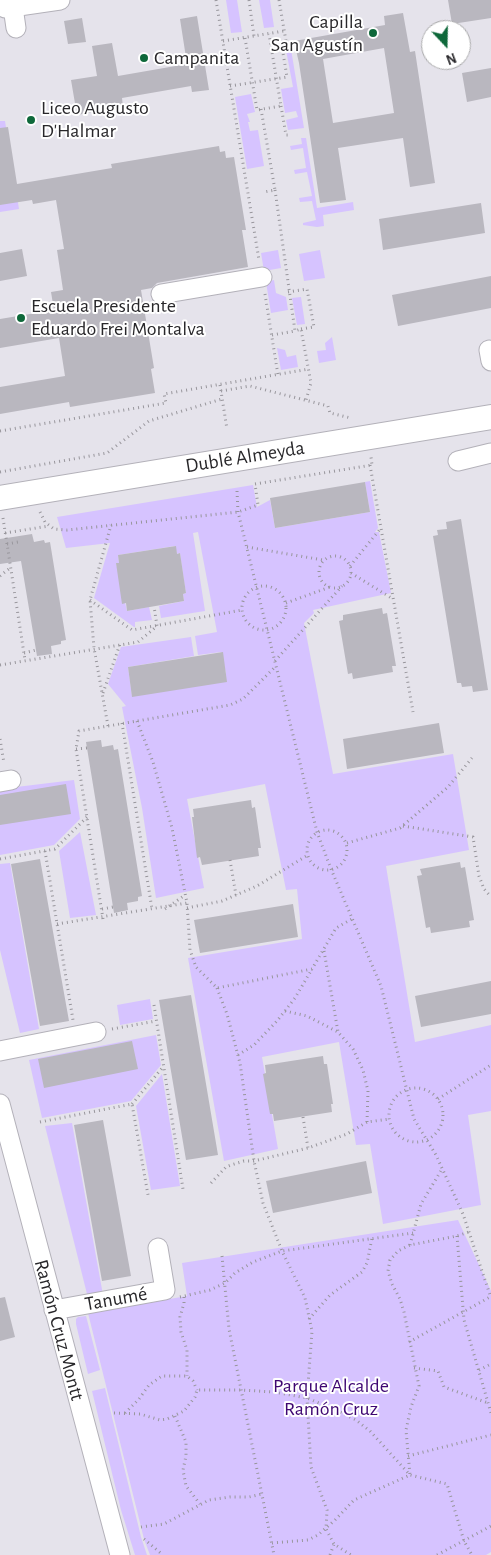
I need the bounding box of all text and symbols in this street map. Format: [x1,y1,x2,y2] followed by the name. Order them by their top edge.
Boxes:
[271,10,363,57] place label: Capilla San Agustín
[421,20,471,70] north arrow
[367,27,379,39] marker: Capilla San Agustín
[154,46,239,70] place label: Campanita
[444,50,458,66] text: N
[138,52,150,64] marker: Campanita
[41,96,149,143] place label: Liceo Augusto D'Halmar
[25,114,37,126] marker: Liceo Augusto D'Halmar
[31,294,205,341] place label: Escuela Presidente Eduardo Frei Montalva
[15,312,27,324] marker: Escuela Presidente Eduardo Frei Montalva
[184,436,306,478] street label: Dublé Almeyda
[29,1257,89,1403] street label: Ramón Cruz Montt
[83,1282,149,1316] street label: Tanumé
[273,1374,389,1421] park label: Parque Alcalde Ramón Cruz

